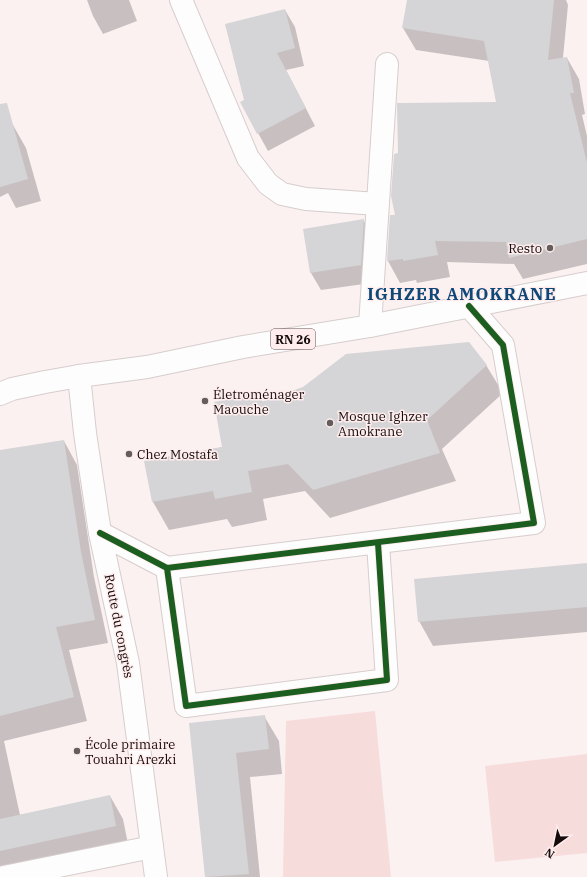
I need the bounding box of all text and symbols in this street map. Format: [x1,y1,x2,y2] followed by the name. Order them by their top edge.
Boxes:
[508,240,542,257] place label: Resto
[545,243,555,253] marker: Resto
[367,283,557,305] district label: IGHZER AMOKRANE
[271,329,315,349] road number: RN 26
[213,386,305,418] place label: Életroménager Maouche
[200,396,210,406] marker: Életroménager Maouche
[338,408,428,440] place label: Mosque Ighzer Amokrane
[325,418,335,428] marker: Mosque Ighzer Amokrane
[137,446,218,463] place label: Chez Mostafa
[124,449,134,459] marker: Chez Mostafa
[101,572,137,680] street label: Route du congrès
[85,736,176,768] place label: École primaire Touahri Arezki
[72,746,82,756] marker: École primaire Touahri Arezki
[535,825,575,865] north arrow
[542,845,557,862] text: N

